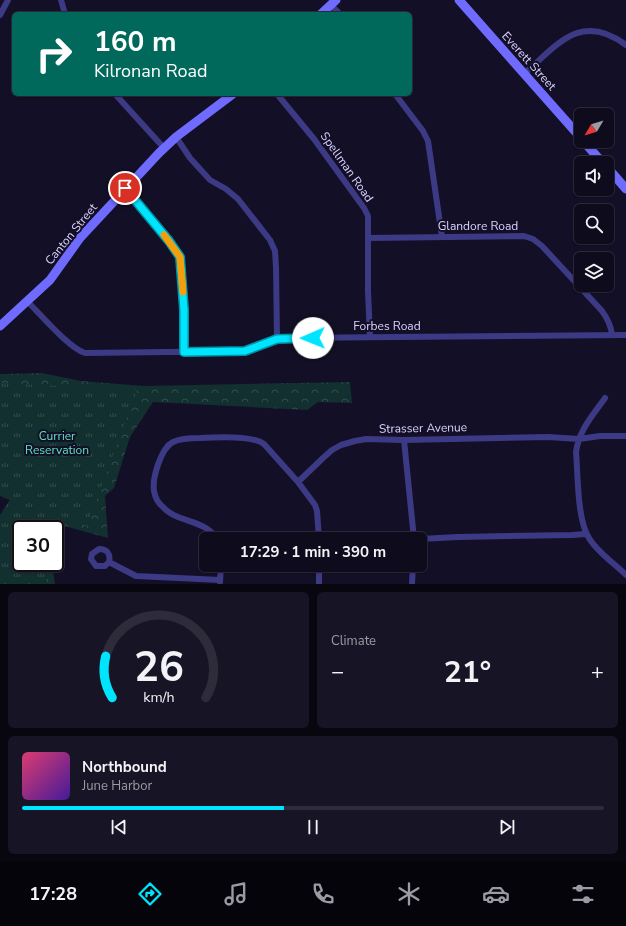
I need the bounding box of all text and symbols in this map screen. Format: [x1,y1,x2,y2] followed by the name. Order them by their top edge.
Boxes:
[94,23,177,61] text: 160 m
[28,28,80,80] icon: right
[498,28,560,94] street label: Everett Street
[94,59,208,83] text: Kilronan Road
[574,108,614,148] north arrow
[574,108,614,292] map controls
[317,129,377,205] street label: Spellman Road
[574,156,614,196] button: sound
[108,171,142,205] pin
[114,177,136,199] icon: arrive
[41,199,101,268] street label: Canton Street
[574,204,614,244] button: search
[438,218,518,234] street label: Glandore Road
[574,252,614,292] button: layers
[292,317,334,359] position arrow
[353,318,421,334] street label: Forbes Road
[379,419,467,437] street label: Strasser Avenue
[25,428,89,458] park label: Currier Reservation
[12,520,64,572] speed limit sign: 30
[240,542,386,562] text: 17:29 · 1 min · 390 m
[331,632,376,650] text: Climate
[134,639,183,696] text: 26
[444,652,491,693] text: 21°
[331,657,344,687] text: −
[591,657,604,687] text: +
[143,688,174,707] text: km/h
[82,757,167,777] text: Northbound
[82,777,152,795] text: June Harbor
[108,816,130,838] icon: previous
[302,816,324,838] icon: pause
[496,816,518,838] icon: next
[136,880,164,908] icon: directions
[222,880,250,908] icon: music
[309,880,337,908] icon: phone
[395,880,423,908] icon: climate
[482,880,510,908] icon: car
[569,880,597,908] icon: filters
[29,882,77,906] text: 17:28

